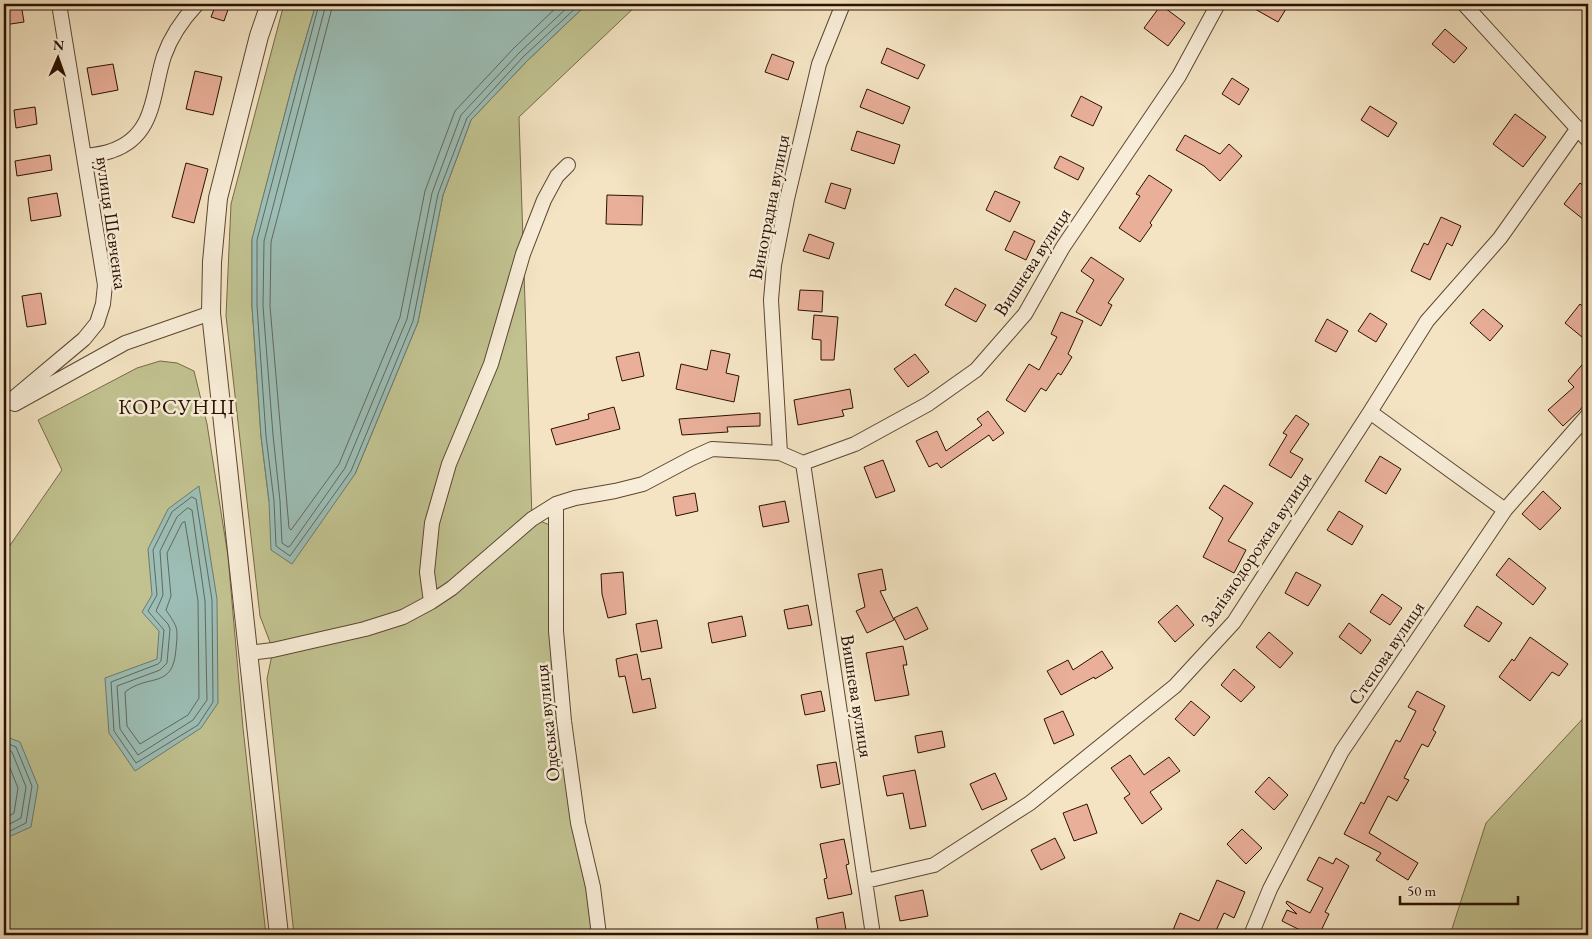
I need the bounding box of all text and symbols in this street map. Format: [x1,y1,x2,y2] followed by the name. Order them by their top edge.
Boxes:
[32,32,82,82] north arrow
[52,36,65,54] text: N
[743,132,795,282] street label: Виноградна вулиця
[90,155,134,291] street label: вулиця Шевченка
[988,203,1077,321] street label: Вишнева вулиця
[118,393,236,420] district label: КОРСУНЦІ
[1195,466,1317,631] street label: Залізнодорожна вулиця
[1342,596,1430,710] street label: Степова вулиця
[835,633,879,760] street label: Вишнева вулиця
[528,663,566,783] street label: Одеська вулиця
[1400,874,1517,906] scale bar
[1407,881,1436,900] text: 50 m

